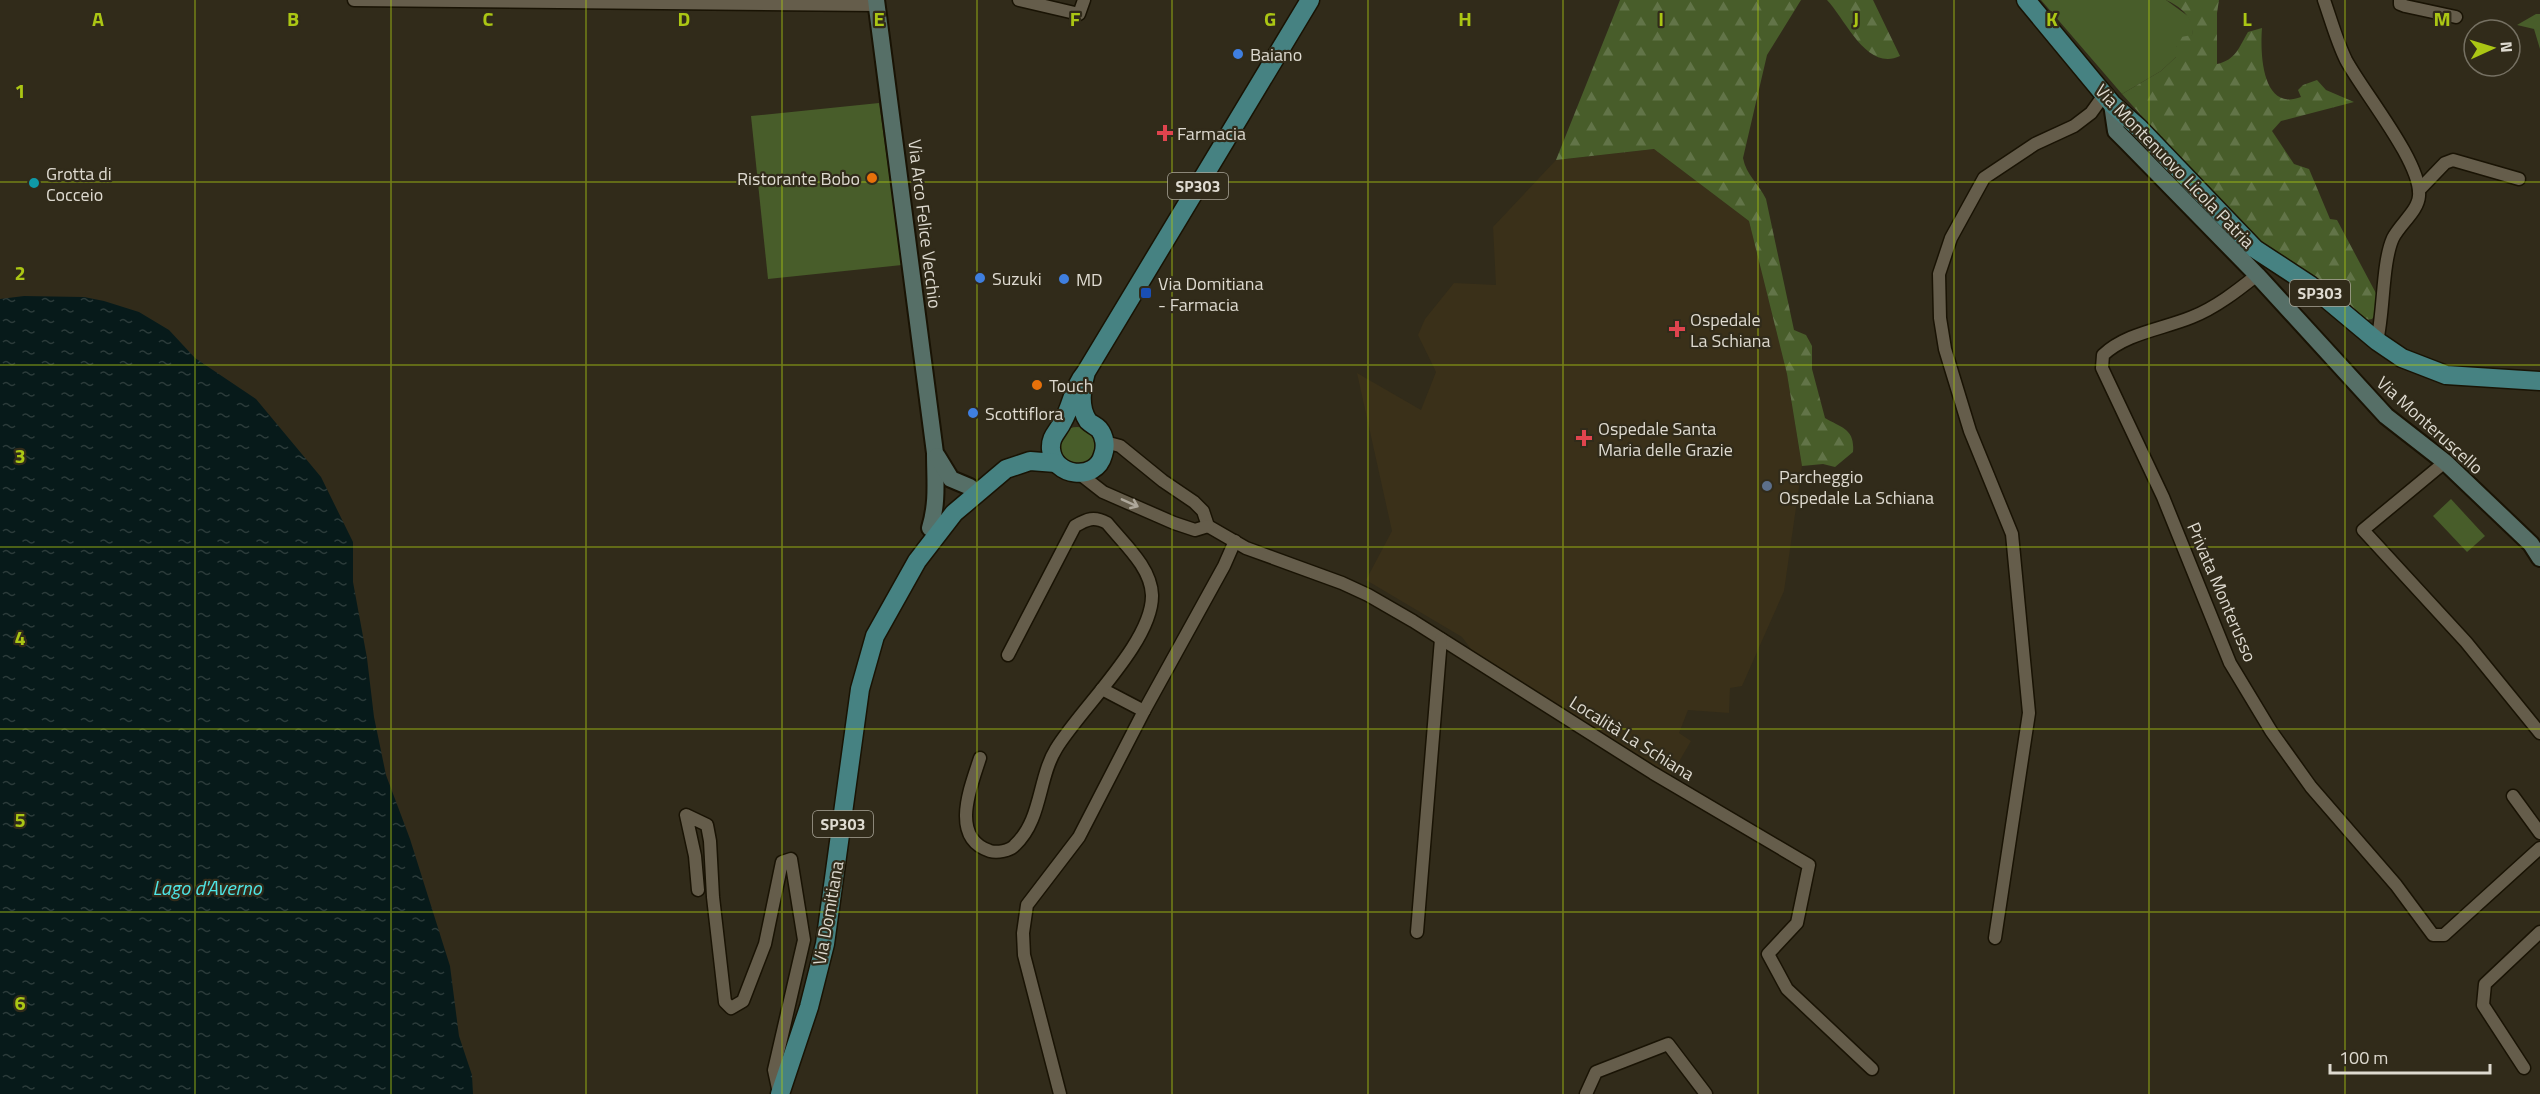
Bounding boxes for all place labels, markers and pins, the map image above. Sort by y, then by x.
place label: Baiano [1250,41,1302,68]
marker: Baiano [1231,47,1245,61]
place label: Farmacia [1177,120,1246,147]
marker: Farmacia [1158,126,1172,140]
place label: Grotta di Cocceio [46,160,112,208]
place label: Ristorante Bobo [737,165,860,192]
marker: Ristorante Bobo [865,171,879,185]
marker: Grotta di Cocceio [27,176,41,190]
place label: Suzuki [992,265,1042,292]
place label: MD [1076,266,1103,293]
place label: Via Domitiana - Farmacia [1158,270,1263,318]
marker: Suzuki [973,271,987,285]
marker: MD [1057,272,1071,286]
marker: Via Domitiana - Farmacia [1139,286,1153,300]
place label: Ospedale La Schiana [1690,306,1771,354]
marker: Ospedale La Schiana [1668,320,1686,338]
place label: Touch [1049,372,1093,399]
marker: Touch [1030,378,1044,392]
place label: Scottiflora [985,400,1063,427]
marker: Scottiflora [966,406,980,420]
place label: Ospedale Santa Maria delle Grazie [1598,415,1733,463]
marker: Ospedale Santa Maria delle Grazie [1575,429,1593,447]
place label: Parcheggio Ospedale La Schiana [1779,463,1934,511]
marker: Parcheggio Ospedale La Schiana [1760,479,1774,493]

